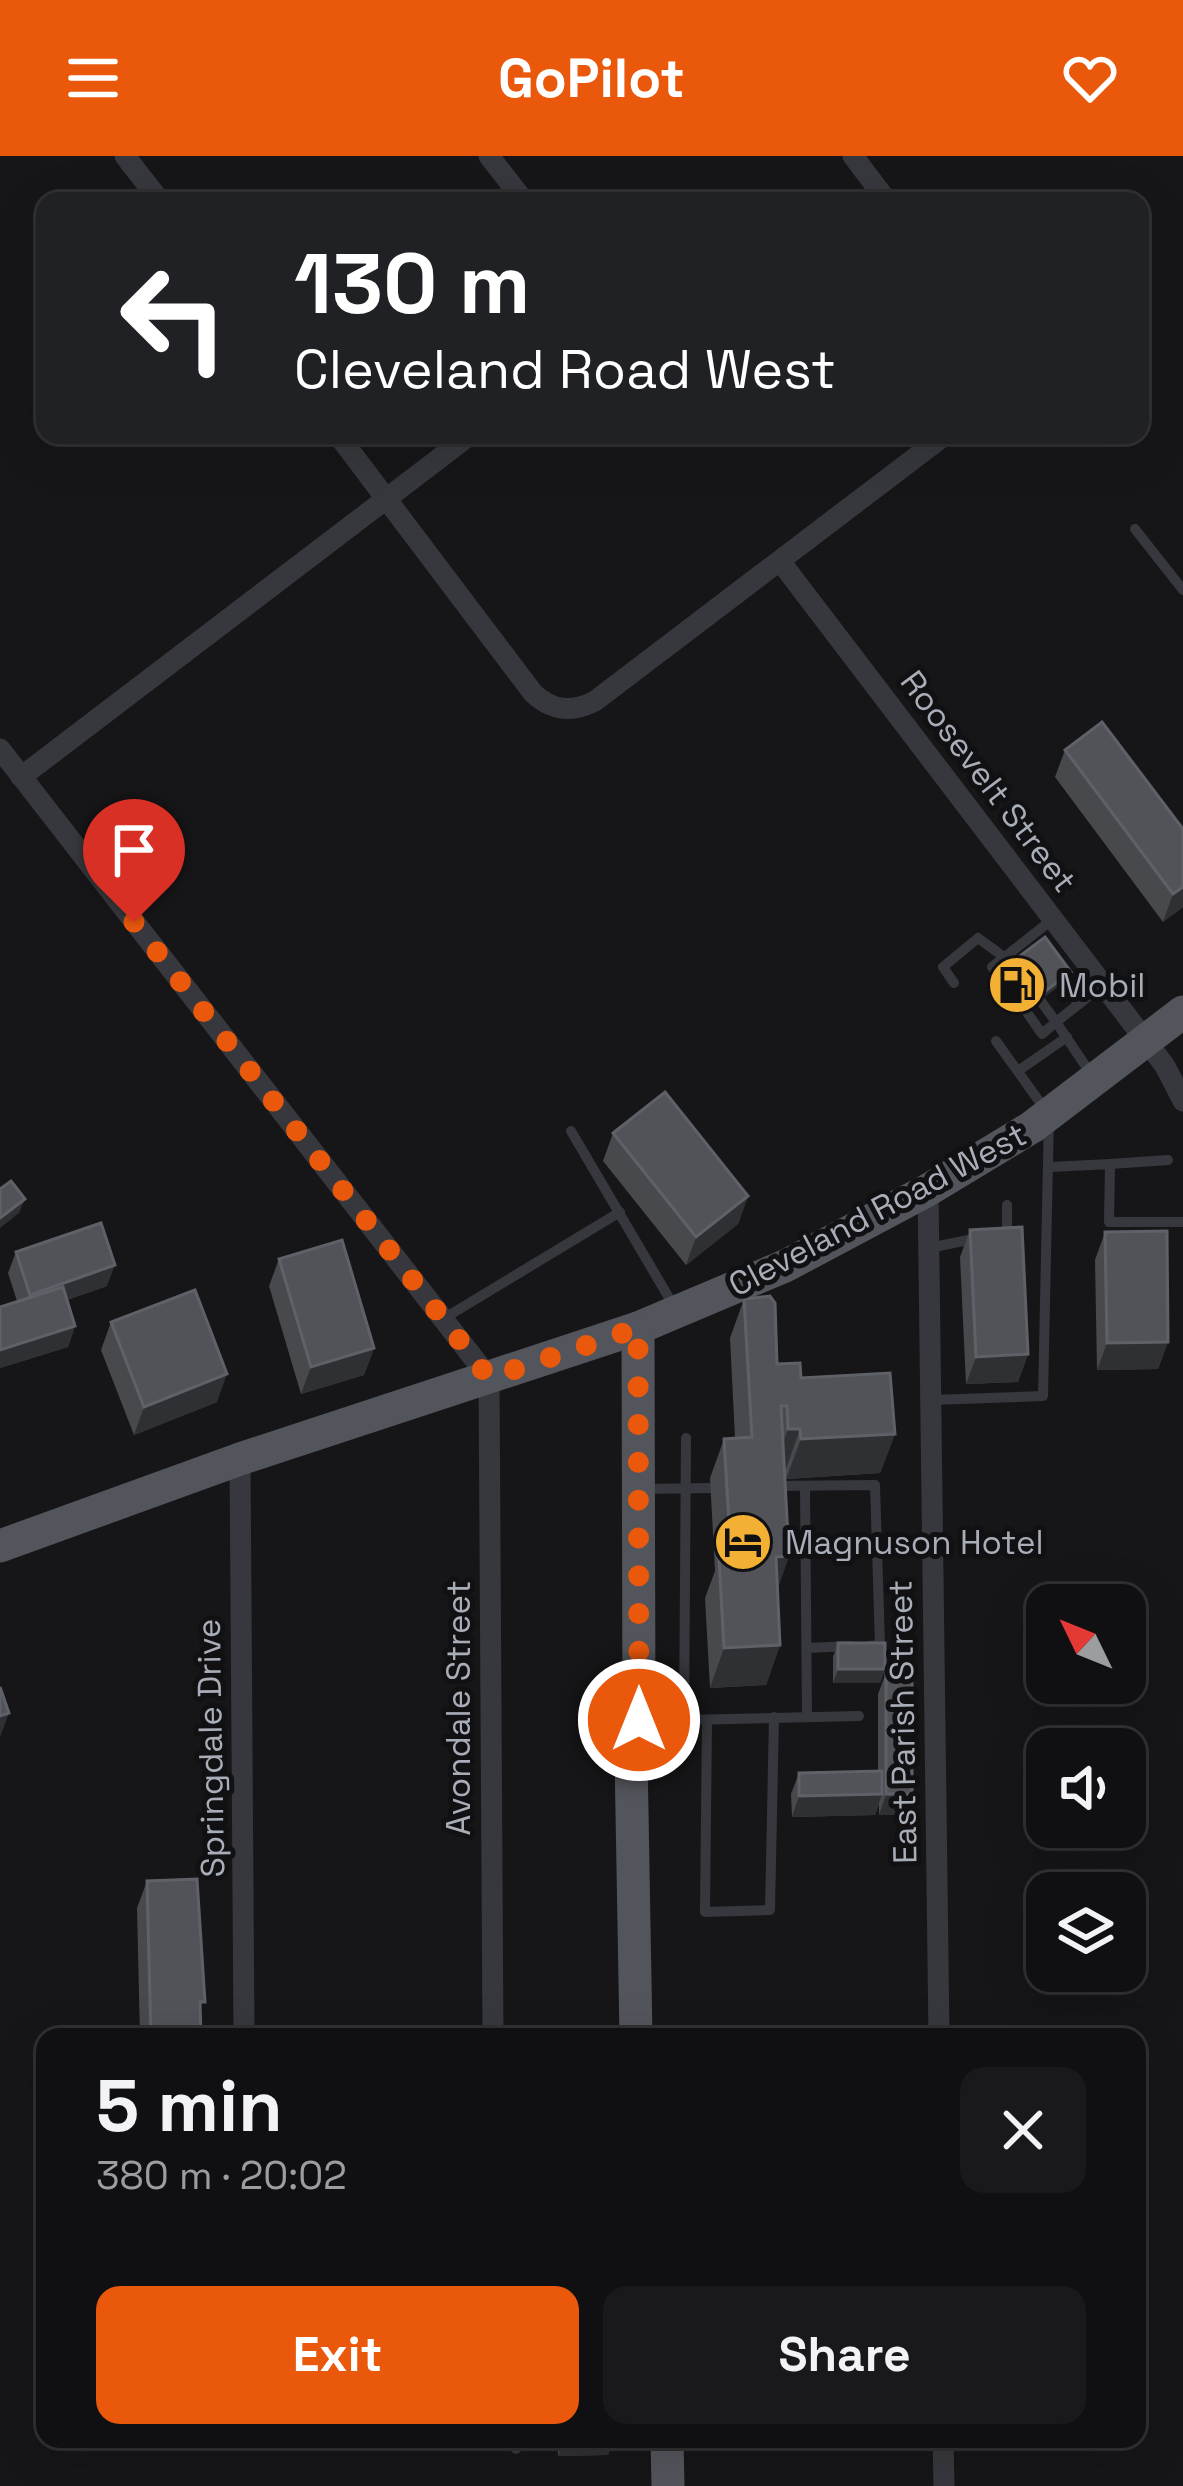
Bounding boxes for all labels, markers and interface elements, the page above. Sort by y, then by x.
text: GoPilot [498,44,685,113]
icon: menu [60,45,126,111]
icon: heart [1057,45,1123,111]
text: 130 m [294,230,531,338]
icon: left [96,240,252,396]
text: Cleveland Road West [294,335,836,404]
street label: Roosevelt Street [891,662,1085,901]
pin [83,799,185,922]
icon: arrive [101,817,167,883]
fuel station icon: Mobil [986,954,1048,1016]
place label: Mobil [1059,965,1145,1007]
street label: Cleveland Road West [721,1114,1034,1306]
hotel icon: Magnuson Hotel [712,1511,774,1573]
place label: Magnuson Hotel [785,1522,1044,1564]
street label: Avondale Street [438,1580,480,1836]
street label: East Parish Street [880,1580,926,1864]
north arrow [1026,1584,1146,1704]
map controls [1026,1584,1146,1992]
street label: Springdale Drive [188,1618,234,1878]
position arrow [576,1657,702,1783]
button: sound [1026,1728,1146,1848]
button: layers [1026,1872,1146,1992]
text: 5 min [96,2060,282,2152]
button: close [960,2067,1086,2193]
text: 380 m · 20:02 [96,2151,347,2200]
button: Exit [96,2286,579,2424]
button: Share [603,2286,1086,2424]

